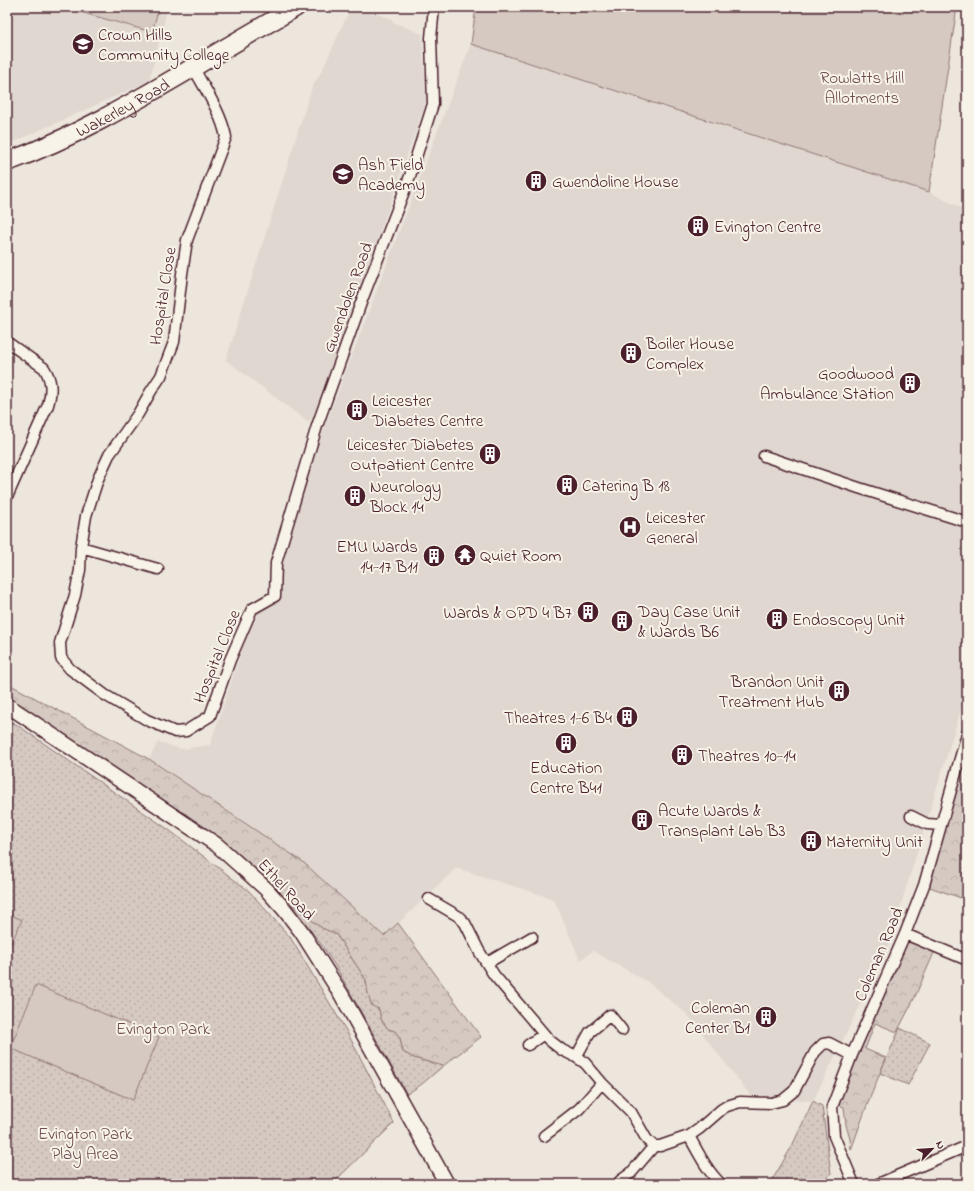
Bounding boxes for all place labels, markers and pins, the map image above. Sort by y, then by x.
place label: Crown Hills Community College [98,23,230,70]
school or university icon: Crown Hills Community College [70,31,96,57]
place label: Ash Field Academy [358,153,425,199]
school or university icon: Ash Field Academy [330,161,356,187]
building icon: Gwendoline House [523,168,549,194]
place label: Gwendoline House [552,170,679,195]
building icon: Evington Centre [685,213,711,239]
place label: Evington Centre [714,215,821,242]
place label: Boiler House Complex [645,332,734,377]
building icon: Boiler House Complex [618,340,644,366]
place label: Goodwood Ambulance Station [760,362,894,407]
building icon: Goodwood Ambulance Station [897,370,923,396]
place label: Leicester Diabetes Centre [371,389,484,434]
building icon: Leicester Diabetes Centre [344,397,370,423]
place label: Leicester Diabetes Outpatient Centre [347,433,474,478]
building icon: Leicester Diabetes Outpatient Centre [477,441,503,467]
building icon: Catering B 18 [554,472,580,498]
place label: Catering B 18 [582,474,670,501]
place label: Neurology Block 14 [369,475,441,520]
building icon: Neurology Block 14 [342,483,368,509]
place label: Leicester General [646,506,706,551]
hospital icon: Leicester General [617,514,643,540]
place label: EMU Wards 14-17 B11 [337,535,419,580]
temple icon: Quiet Room [452,542,478,568]
building icon: EMU Wards 14-17 B11 [421,543,447,569]
place label: Quiet Room [480,544,562,569]
building icon: Wards & OPD 4 B7 [575,599,601,625]
place label: Day Case Unit & Wards B6 [637,600,741,645]
place label: Wards & OPD 4 B7 [443,601,572,626]
building icon: Endoscopy Unit [764,606,790,632]
building icon: Day Case Unit & Wards B6 [609,608,635,634]
place label: Endoscopy Unit [792,608,905,634]
place label: Brandon Unit Treatment Hub [719,670,824,715]
building icon: Brandon Unit Treatment Hub [826,678,852,704]
building icon: Theatres 1-6 B4 [614,704,640,730]
place label: Theatres 1-6 B4 [504,706,612,731]
building icon: Education Centre B41 [553,730,579,756]
building icon: Theatres 10-14 [669,742,695,768]
place label: Theatres 10-14 [698,744,796,769]
place label: Education Centre B41 [530,756,603,801]
place label: Acute Wards & Transplant Lab B3 [658,799,786,844]
building icon: Acute Wards & Transplant Lab B3 [629,807,655,833]
building icon: Maternity Unit [798,828,824,854]
place label: Maternity Unit [826,830,923,856]
place label: Coleman Center B1 [685,996,751,1041]
building icon: Coleman Center B1 [753,1004,779,1030]

